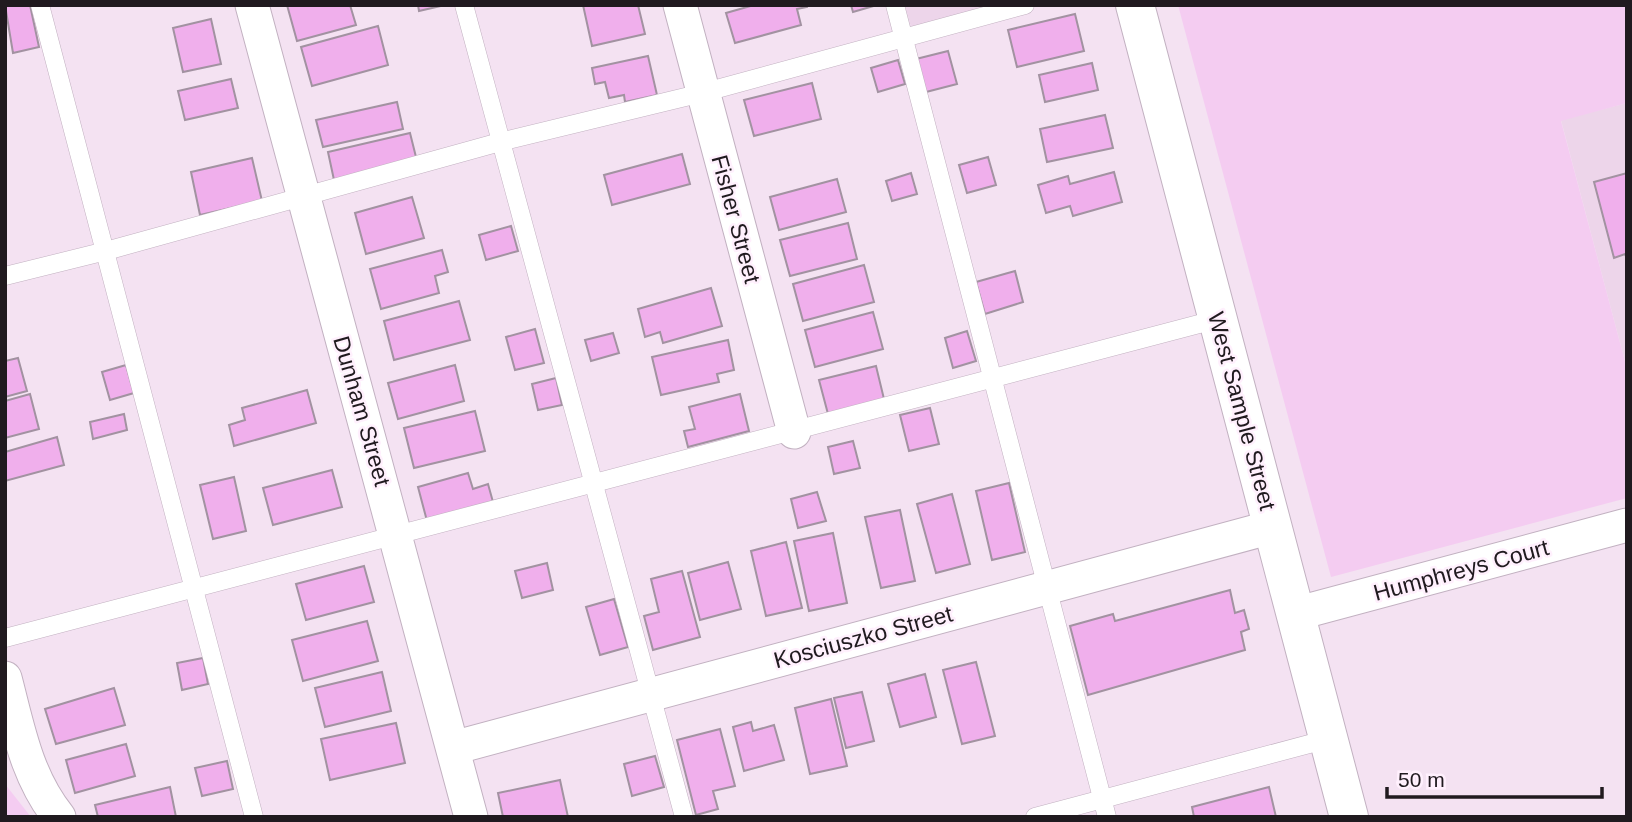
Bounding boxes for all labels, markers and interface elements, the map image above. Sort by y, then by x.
street label: Fisher Street [706,152,766,287]
street label: West Sample Street [1203,309,1281,514]
street label: Dunham Street [328,333,396,490]
street label: Humphreys Court [1371,534,1552,606]
street label: Kosciuszko Street [771,600,956,673]
scale bar [1387,756,1602,800]
text: 50 m [1398,768,1445,791]

